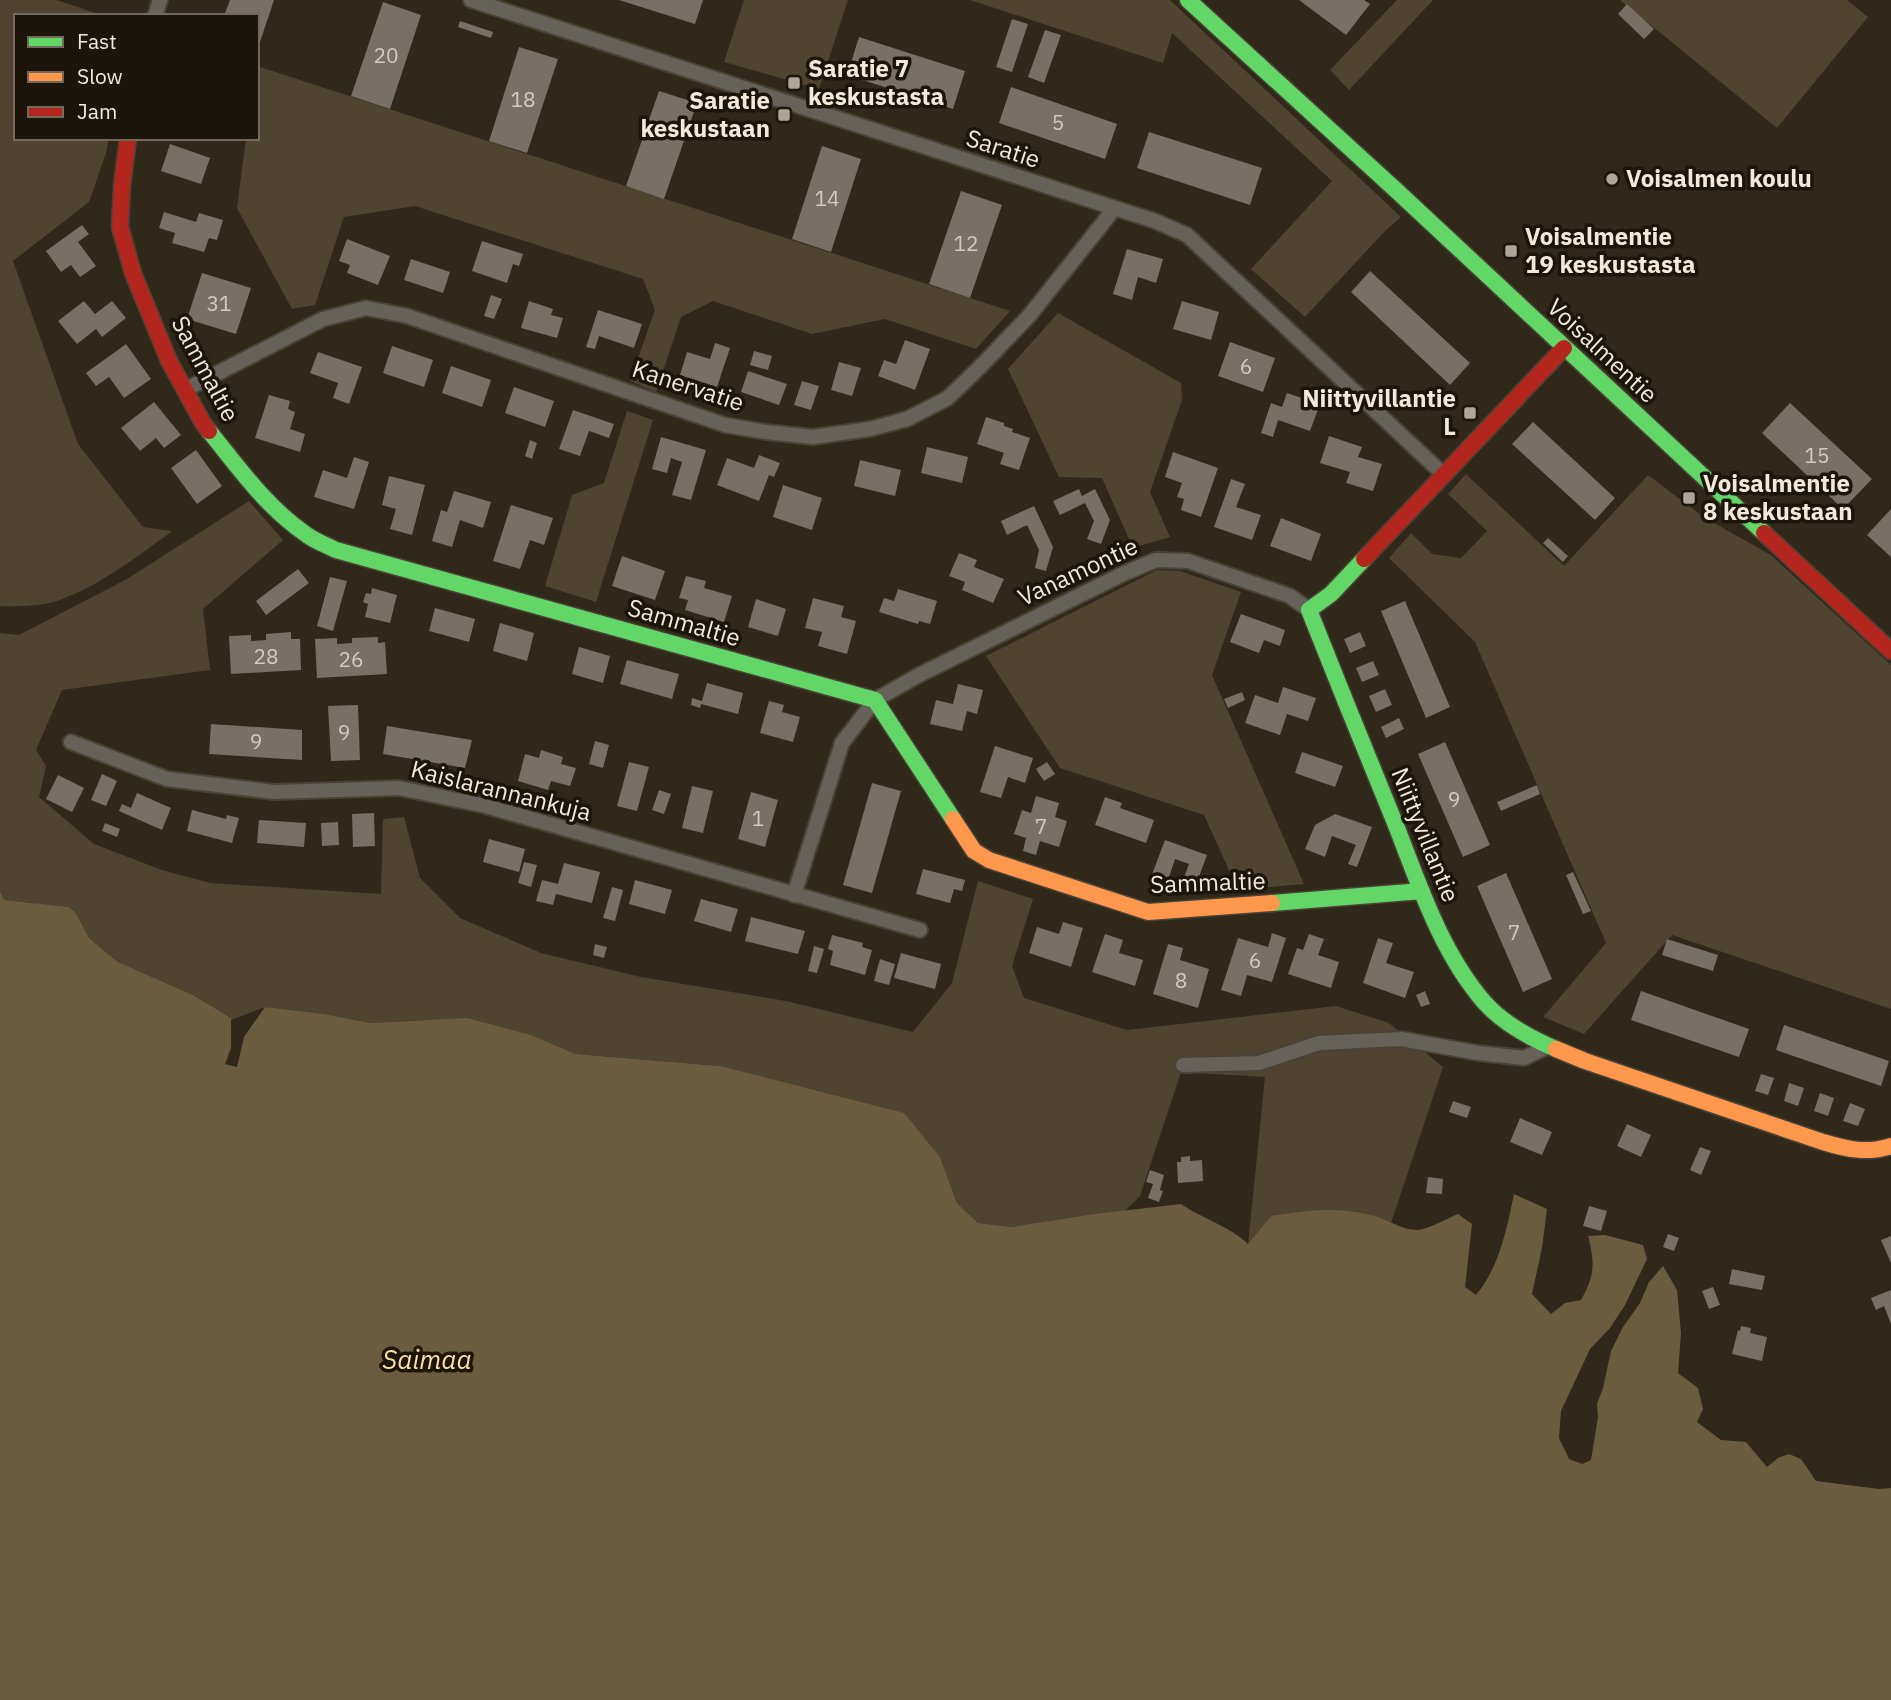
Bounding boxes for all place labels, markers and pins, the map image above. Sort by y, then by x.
place label: Saratie 7 keskustasta [808,52,944,112]
marker: Saratie 7 keskustasta [786,75,802,91]
place label: Saratie keskustaan [641,84,770,144]
marker: Saratie keskustaan [776,107,792,123]
place label: Voisalmen koulu [1626,162,1812,194]
marker: Voisalmen koulu [1604,171,1620,187]
place label: Voisalmentie 19 keskustasta [1525,220,1696,280]
marker: Voisalmentie 19 keskustasta [1503,243,1519,259]
place label: Niittyvillantie L [1302,382,1456,442]
marker: Niittyvillantie L [1462,405,1478,421]
place label: Voisalmentie 8 keskustaan [1703,467,1852,527]
marker: Voisalmentie 8 keskustaan [1681,490,1697,506]

